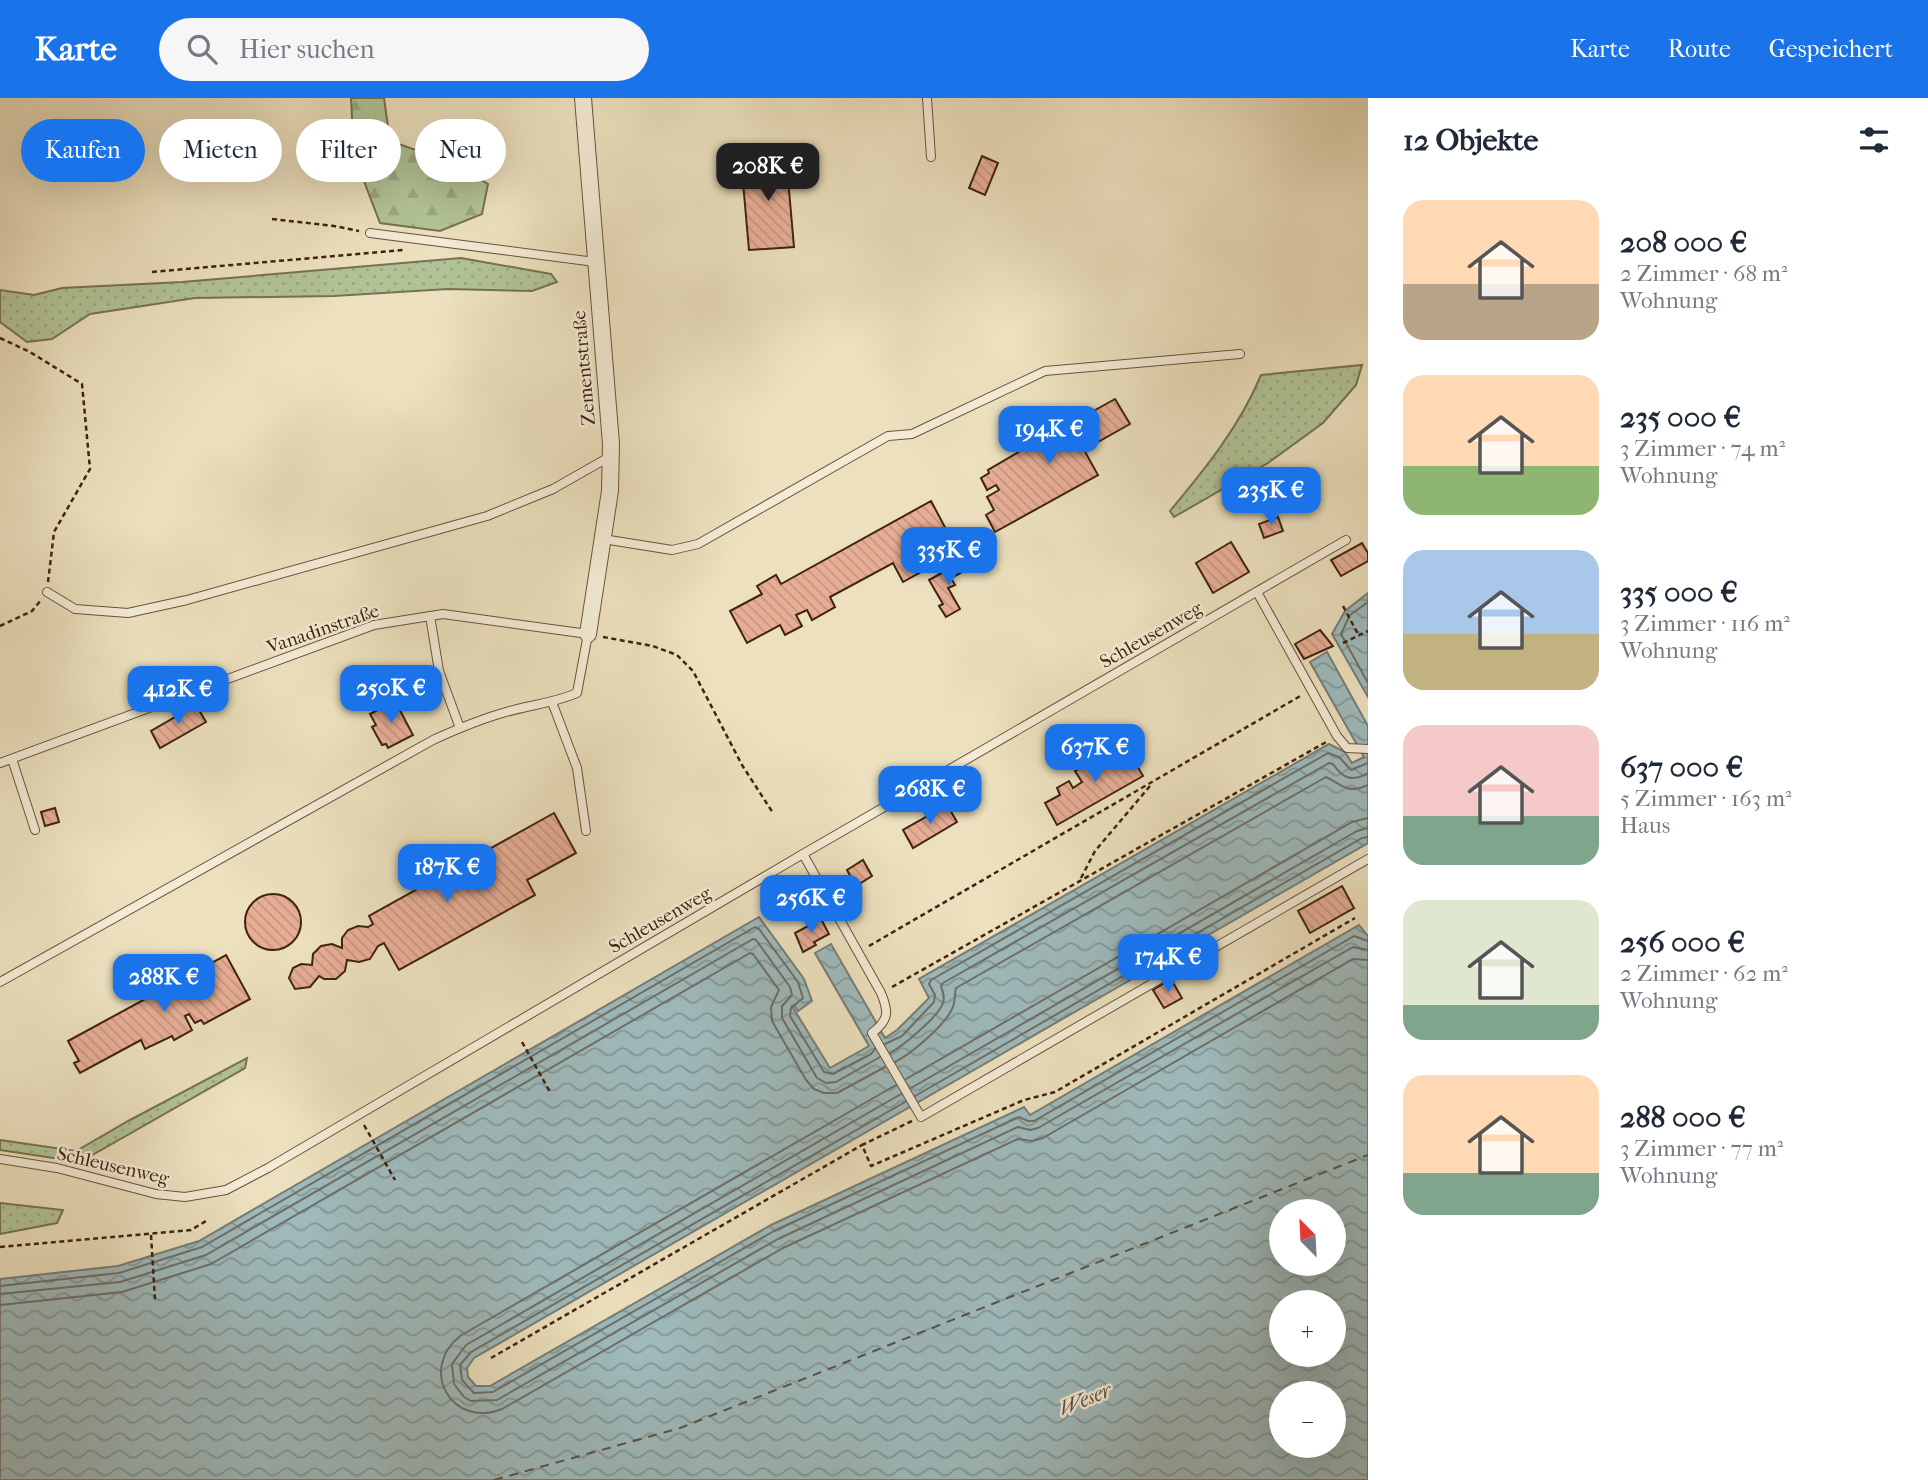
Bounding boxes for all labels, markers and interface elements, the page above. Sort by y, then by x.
search box [159,18,649,81]
text: Karte [35,30,117,69]
icon: search [183,30,221,68]
text: Hier suchen [239,34,375,65]
text: Karte [1570,35,1630,63]
text: Route [1668,35,1731,63]
text: Gespeichert [1769,35,1893,63]
chip: Kaufen [21,119,145,182]
chip: Mieten [159,119,282,182]
chip: Filter [296,119,401,182]
chip: Neu [415,119,506,182]
icon: filters [1855,121,1893,159]
text: 12 Objekte [1403,123,1538,158]
pin: 208K € [711,144,825,203]
text: 208K € [732,152,804,179]
text: 208 000 € [1620,225,1747,260]
icon: home [1459,228,1543,312]
text: 2 Zimmer · 68 m² [1620,260,1787,287]
text: Wohnung [1620,287,1717,314]
street label: Zementstraße [568,309,600,427]
text: 235 000 € [1620,400,1741,435]
icon: home [1459,403,1543,487]
pin: 194K € [992,406,1106,466]
text: 194K € [1015,415,1083,442]
text: 3 Zimmer · 74 m² [1620,435,1785,462]
text: Wohnung [1620,462,1717,489]
pin: 235K € [1214,468,1328,527]
text: 235K € [1238,476,1304,503]
pin: 335K € [892,528,1006,587]
text: 335K € [917,536,981,563]
text: 335 000 € [1620,575,1738,610]
icon: home [1459,578,1543,662]
street label: Schleusenweg [1096,596,1207,673]
street label: Vanadinstraße [263,600,382,659]
text: 3 Zimmer · 116 m² [1620,610,1790,637]
text: Wohnung [1620,637,1717,664]
pin: 412K € [121,666,235,726]
pin: 250K € [334,666,448,725]
text: 250K € [356,674,426,701]
text: 412K € [144,675,212,702]
pin: 637K € [1038,724,1152,784]
text: 637K € [1061,733,1129,760]
text: 637 000 € [1620,750,1743,785]
icon: home [1459,753,1543,837]
pin: 268K € [873,766,987,826]
text: 268K € [894,775,966,802]
text: 5 Zimmer · 163 m² [1620,785,1792,812]
text: Haus [1620,812,1670,839]
pin: 187K € [390,844,504,904]
text: 187K € [414,853,480,880]
pin: 256K € [754,876,868,935]
street label: Schleusenweg [605,881,716,958]
text: 256K € [776,884,846,911]
text: 256 000 € [1620,925,1745,960]
icon: home [1459,928,1543,1012]
pin: 174K € [1111,934,1225,994]
text: 174K € [1134,943,1202,970]
pin: 288K € [107,954,221,1014]
text: 2 Zimmer · 62 m² [1620,960,1788,987]
text: 288K € [129,963,199,990]
text: Wohnung [1620,987,1717,1014]
text: 288 000 € [1620,1100,1746,1135]
icon: home [1459,1103,1543,1187]
text: 3 Zimmer · 77 m² [1620,1135,1783,1162]
street label: Schleusenweg [55,1142,172,1190]
text: Wohnung [1620,1162,1717,1189]
north arrow [1269,1199,1346,1276]
map controls [1269,1199,1346,1458]
button: + [1269,1290,1346,1367]
water label: Weser [1055,1377,1116,1420]
button: − [1269,1381,1346,1458]

